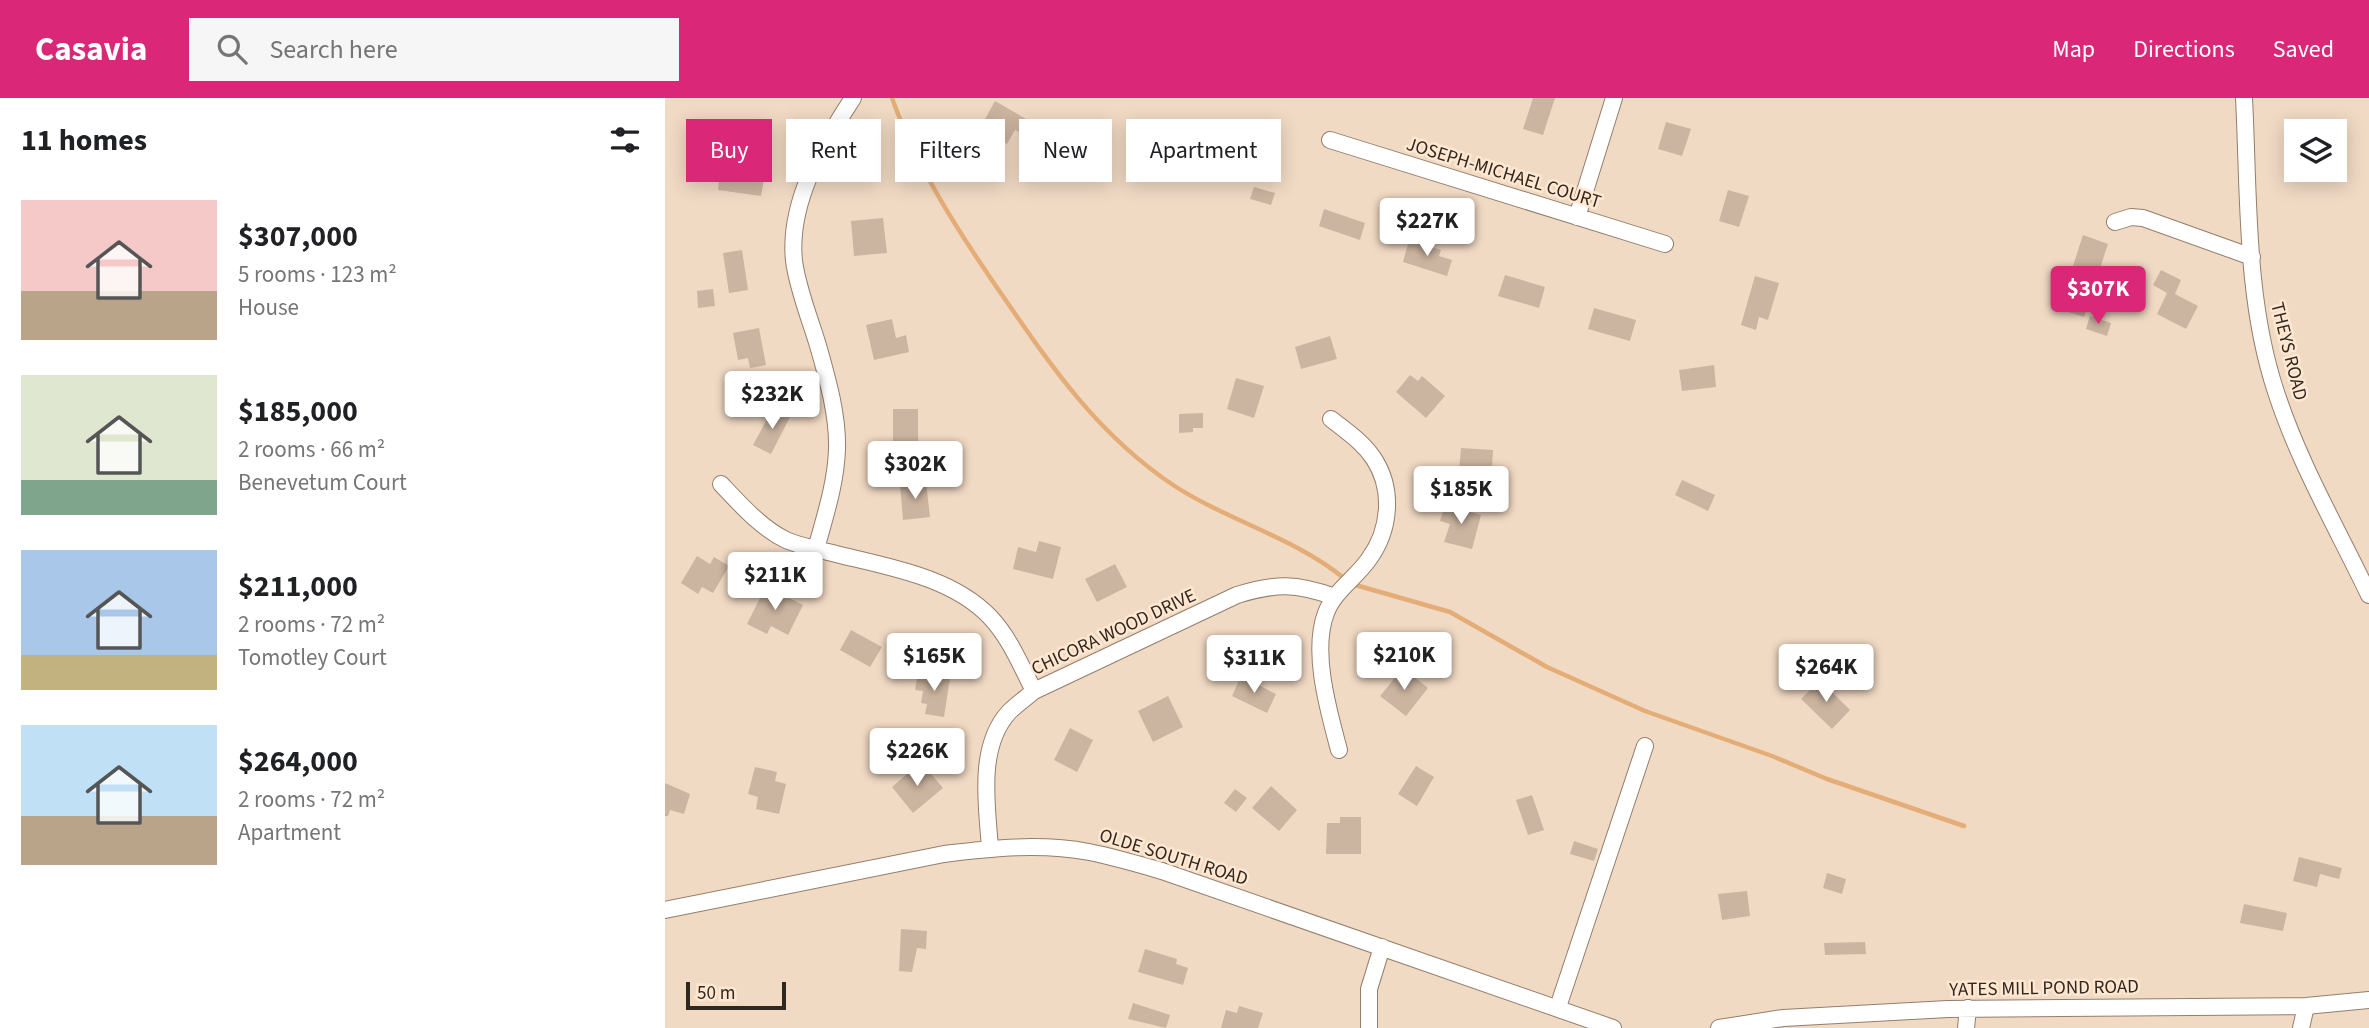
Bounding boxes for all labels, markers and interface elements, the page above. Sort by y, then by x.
search box [189,18,679,81]
text: Casavia [35,26,147,73]
icon: search [213,30,251,68]
text: Search here [269,31,398,68]
text: Map [2052,32,2095,67]
text: Directions [2133,32,2235,67]
text: Saved [2273,32,2334,67]
text: 11 homes [21,119,147,162]
chip: Buy [686,119,772,182]
chip: Rent [786,119,881,182]
chip: Filters [895,119,1005,182]
chip: New [1019,119,1112,182]
chip: Apartment [1126,119,1281,182]
map controls [2284,119,2347,182]
button: layers [2284,119,2347,182]
icon: filters [606,121,644,159]
street label: JOSEPH-MICHAEL COURT [1403,131,1604,216]
pin: $227K [1378,198,1476,258]
text: $227K [1396,204,1458,237]
text: $307,000 [238,215,358,258]
icon: home [77,228,161,312]
text: 5 rooms · 123 m² [238,258,397,291]
pin: $307K [2049,266,2147,326]
text: $307K [2067,272,2129,305]
text: House [238,291,299,324]
street label: THEYS ROAD [2263,299,2314,403]
pin: $232K [723,372,821,431]
text: $232K [741,377,803,410]
text: $185,000 [238,390,358,433]
icon: home [77,403,161,487]
text: 2 rooms · 66 m² [238,433,385,466]
pin: $302K [866,442,964,501]
text: $302K [884,447,946,480]
text: Benevetum Court [238,466,407,499]
pin: $185K [1412,466,1510,526]
text: $185K [1430,472,1492,505]
pin: $211K [726,552,824,612]
text: $211K [744,558,806,591]
text: $211,000 [238,565,358,608]
icon: home [77,578,161,662]
street label: CHICORA WOOD DRIVE [1027,582,1200,682]
text: 2 rooms · 72 m² [238,608,385,641]
pin: $210K [1355,632,1453,692]
pin: $165K [885,634,983,693]
pin: $311K [1205,636,1303,695]
text: $210K [1373,638,1435,671]
text: $165K [903,639,965,672]
text: Tomotley Court [238,641,387,674]
text: $311K [1223,641,1285,674]
pin: $264K [1777,644,1875,704]
text: $264K [1795,650,1857,683]
pin: $226K [868,728,966,788]
text: $226K [886,734,948,767]
text: $264,000 [238,740,358,783]
icon: home [77,753,161,837]
text: 2 rooms · 72 m² [238,783,385,816]
text: Apartment [238,816,341,849]
street label: OLDE SOUTH ROAD [1096,822,1251,893]
street label: YATES MILL POND ROAD [1948,973,2139,1004]
scale bar [686,979,786,1011]
text: 50 m [697,980,735,1007]

